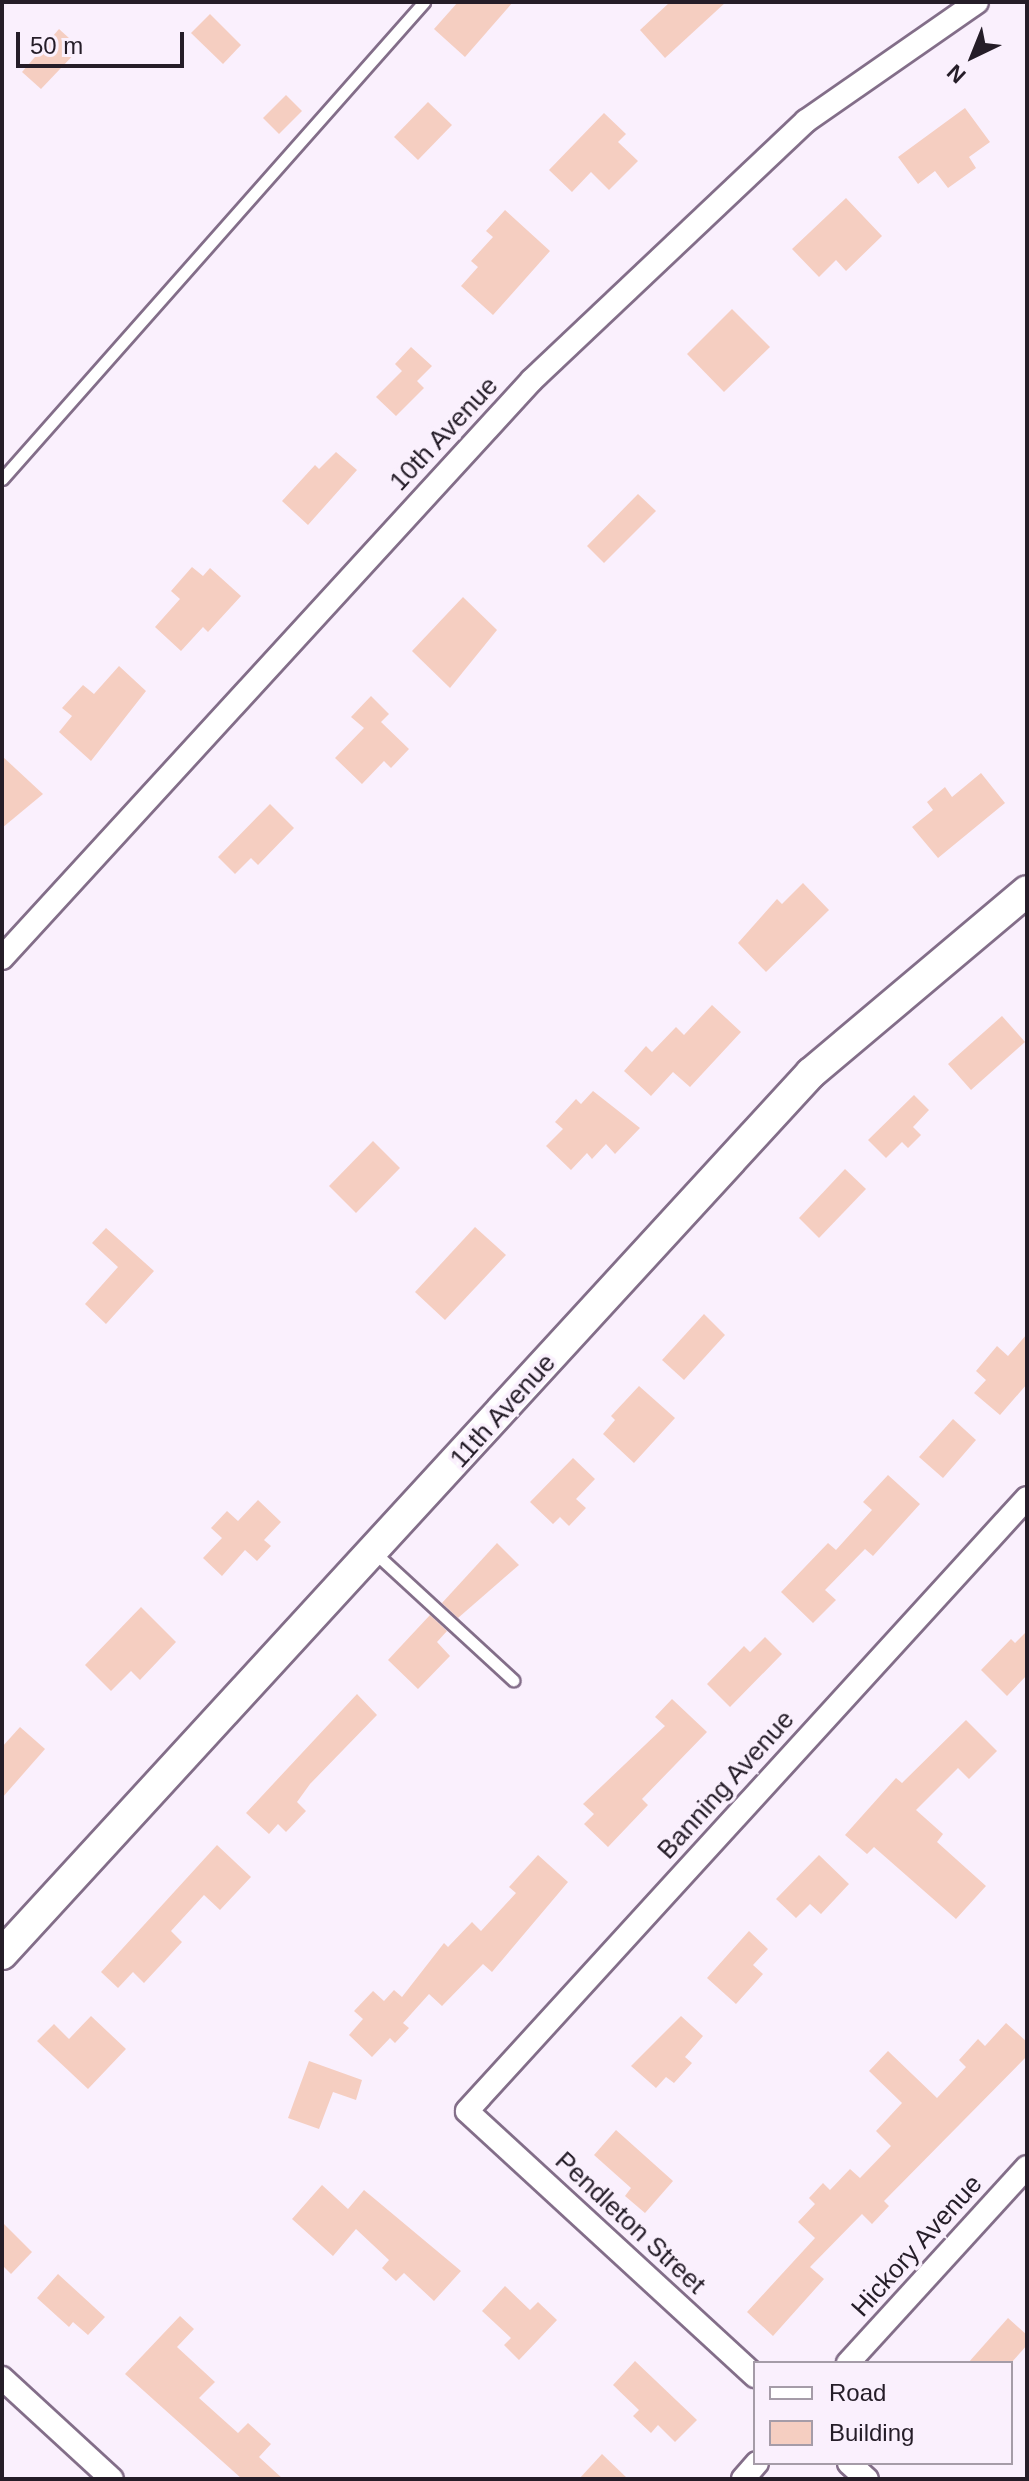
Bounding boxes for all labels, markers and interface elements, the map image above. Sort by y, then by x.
scale bar [20,16,188,66]
north arrow [933,16,1013,96]
text: 50 m [30,32,83,59]
text: N [942,59,971,88]
street label: 10th Avenue [383,370,505,498]
street label: 11th Avenue [443,1347,563,1475]
street label: Banning Avenue [651,1704,801,1866]
street label: Pendleton Street [549,2146,711,2300]
street label: Hickory Avenue [845,2168,989,2324]
legend [753,2361,1013,2465]
text: Road [829,2379,886,2406]
text: Building [829,2419,914,2446]

